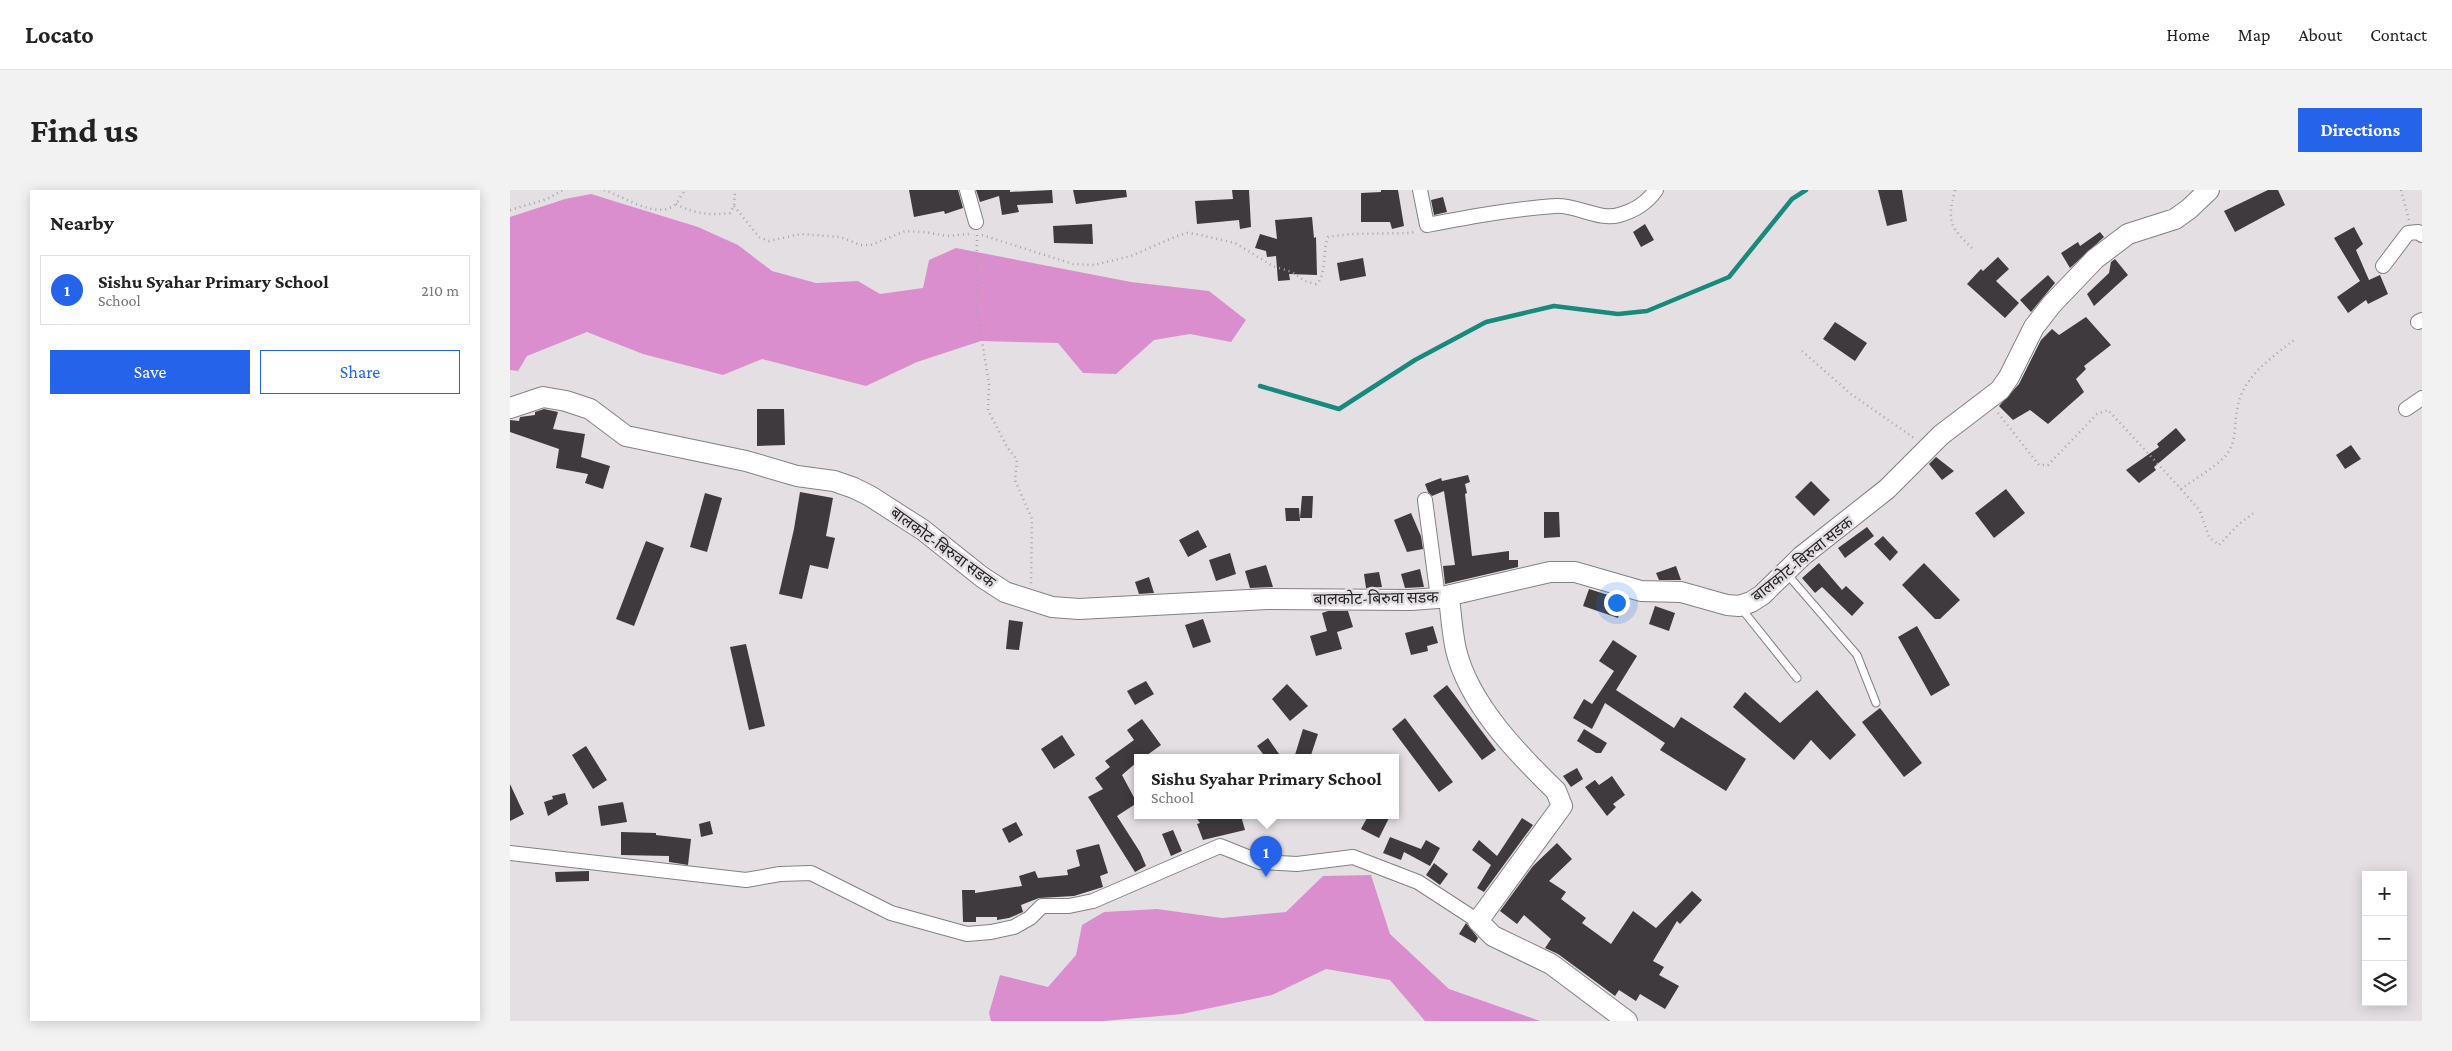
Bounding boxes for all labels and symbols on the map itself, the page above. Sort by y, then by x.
street label: बालकोट-बिरुवा सडक [887,503,999,591]
street label: बालकोट-बिरुवा सडक [1748,513,1856,605]
street label: बालकोट-बिरुवा सडक [1313,588,1439,608]
your location [1604,590,1630,616]
pin: 1 [1250,836,1282,877]

